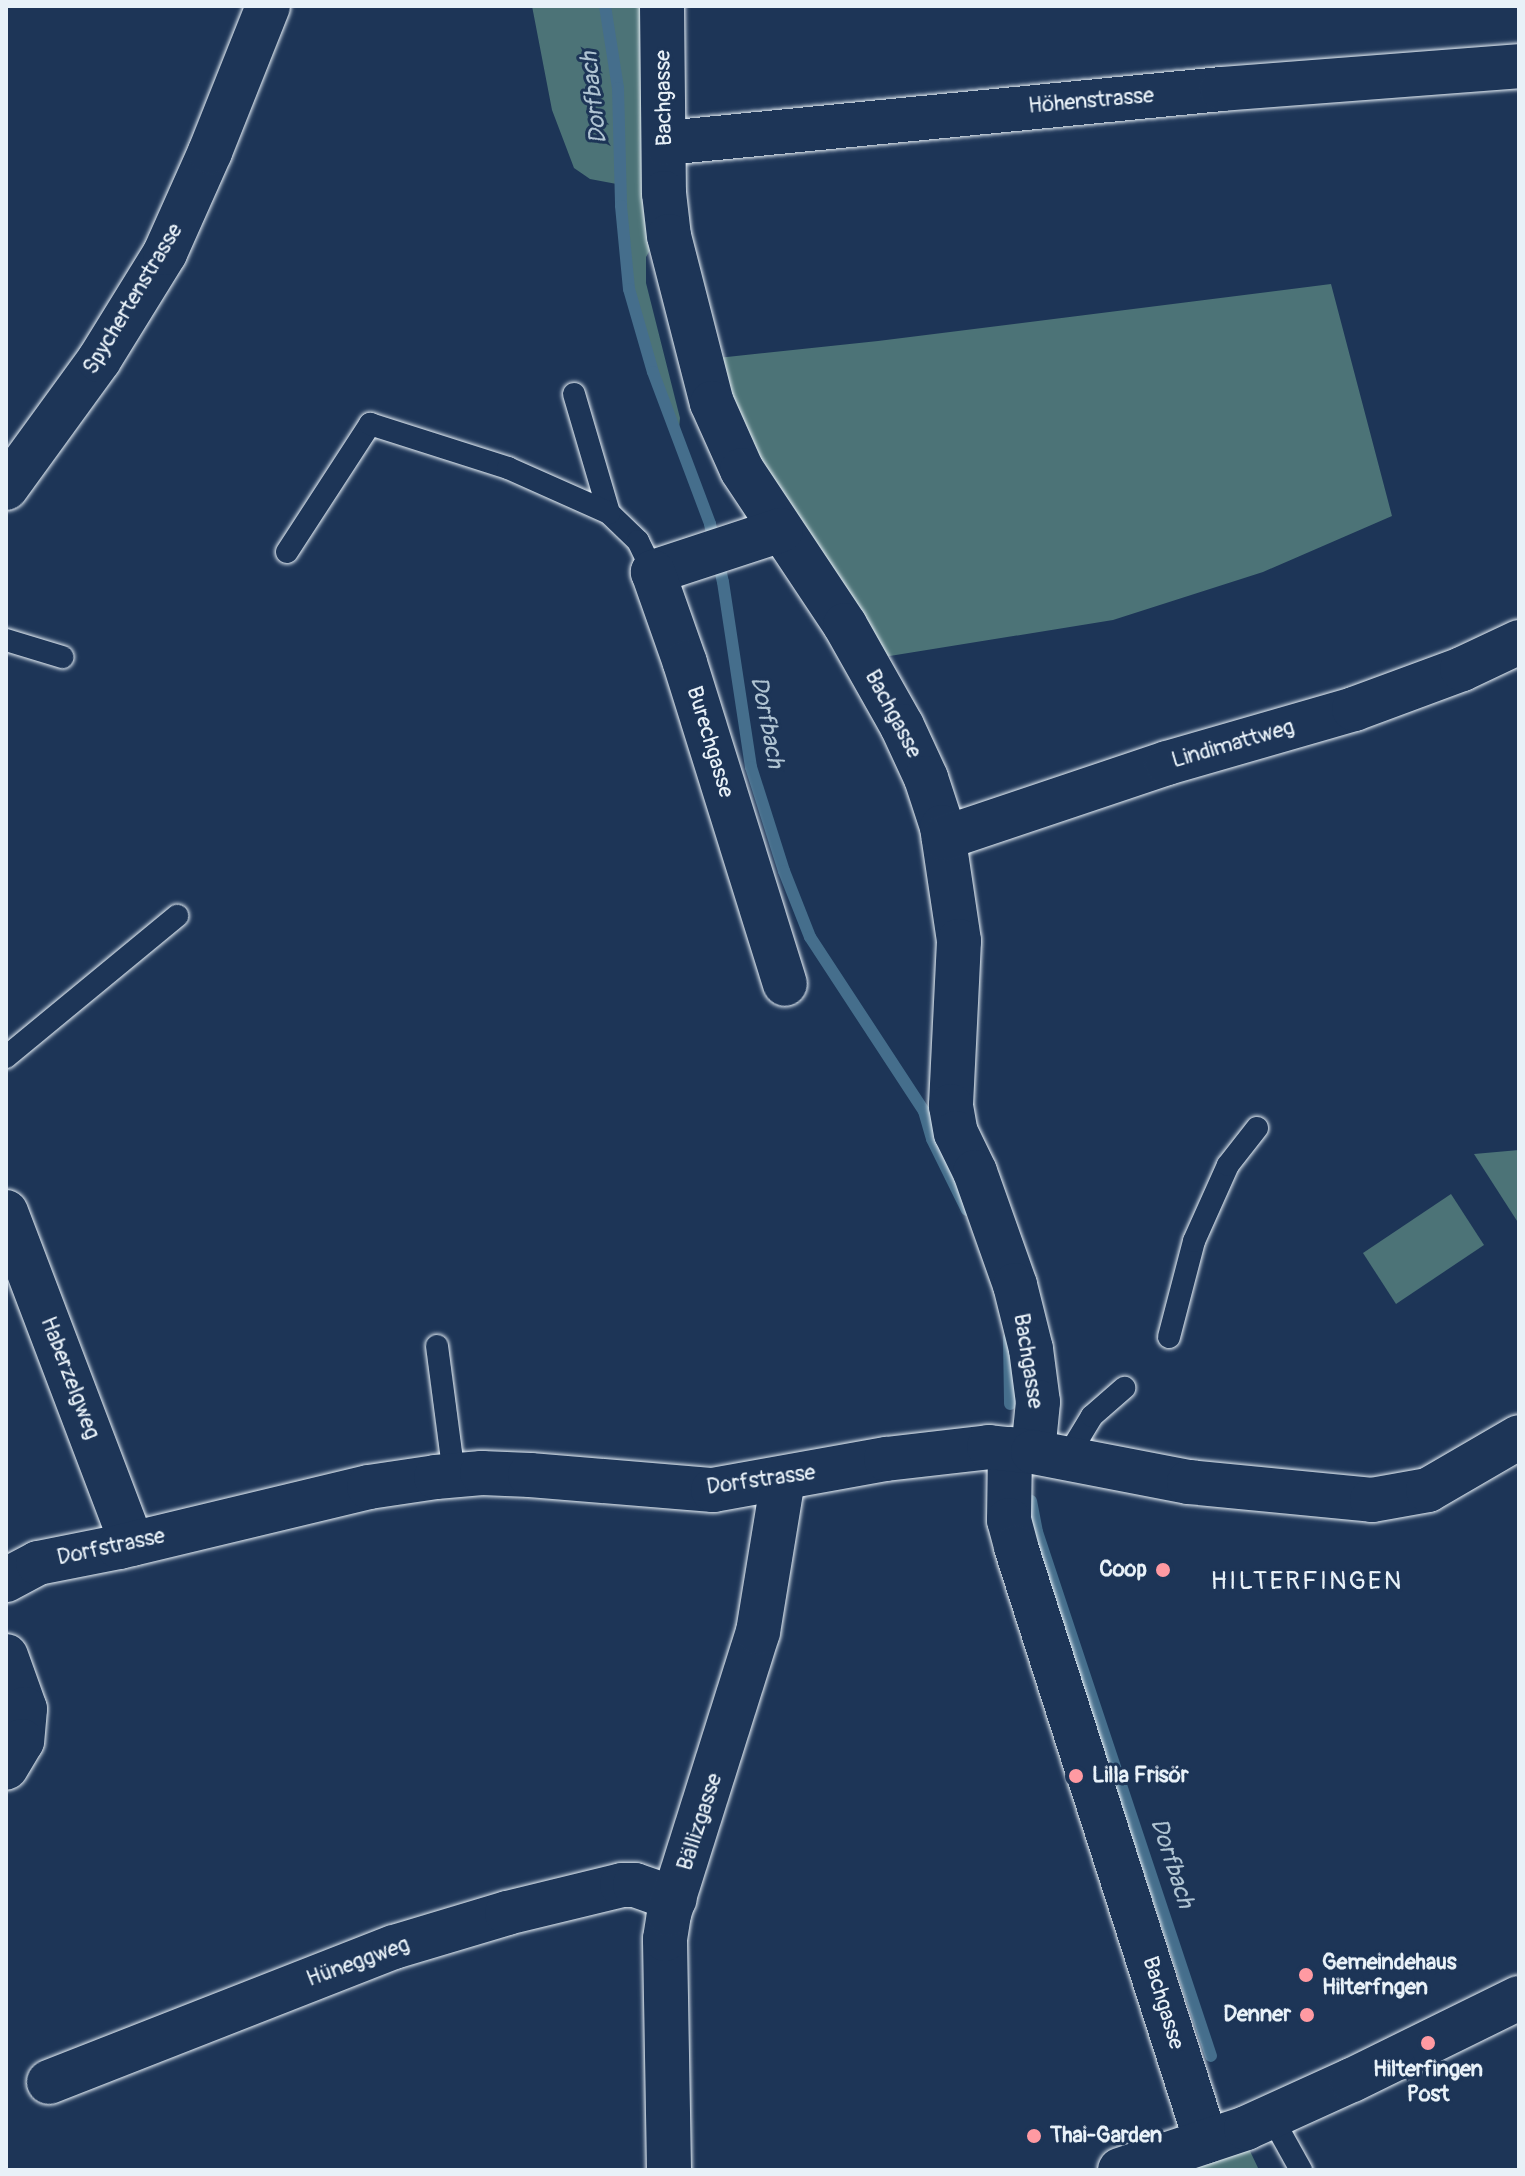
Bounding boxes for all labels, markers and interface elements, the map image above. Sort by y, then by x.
water label: Dorfbach [575,50,613,146]
street label: Bachgasse [650,50,678,146]
street label: Höhenstrasse [1027,82,1155,120]
street label: Spychertenstrasse [78,219,188,379]
street label: Bachgasse [859,665,927,763]
water label: Dorfbach [744,674,790,770]
street label: Burechgasse [681,683,739,801]
street label: Lindimattweg [1169,714,1297,774]
street label: Bachgasse [1007,1312,1049,1410]
street label: Haberzelgweg [35,1313,105,1443]
street label: Dorfstrasse [705,1459,817,1501]
street label: Dorfstrasse [55,1523,167,1571]
place label: Coop [1099,1557,1147,1583]
marker: Coop [1154,1561,1172,1579]
district label: HILTERFINGEN [1211,1566,1403,1598]
place label: Lilla Frisör [1092,1763,1189,1789]
marker: Lilla Frisör [1067,1767,1085,1785]
street label: Bällizgasse [672,1770,728,1874]
water label: Dorfbach [1144,1814,1200,1912]
street label: Hüneggweg [303,1931,413,1993]
place label: Gemeindehaus Hilterfngen [1322,1949,1457,2000]
street label: Bachgasse [1136,1953,1190,2053]
marker: Gemeindehaus Hilterfngen [1297,1966,1315,1984]
place label: Denner [1223,2002,1291,2028]
marker: Denner [1298,2006,1316,2024]
marker: Hilterfingen Post [1419,2034,1437,2052]
place label: Hilterfingen Post [1373,2056,1483,2108]
place label: Thai-Garden [1050,2123,1162,2149]
marker: Thai-Garden [1025,2127,1043,2145]

